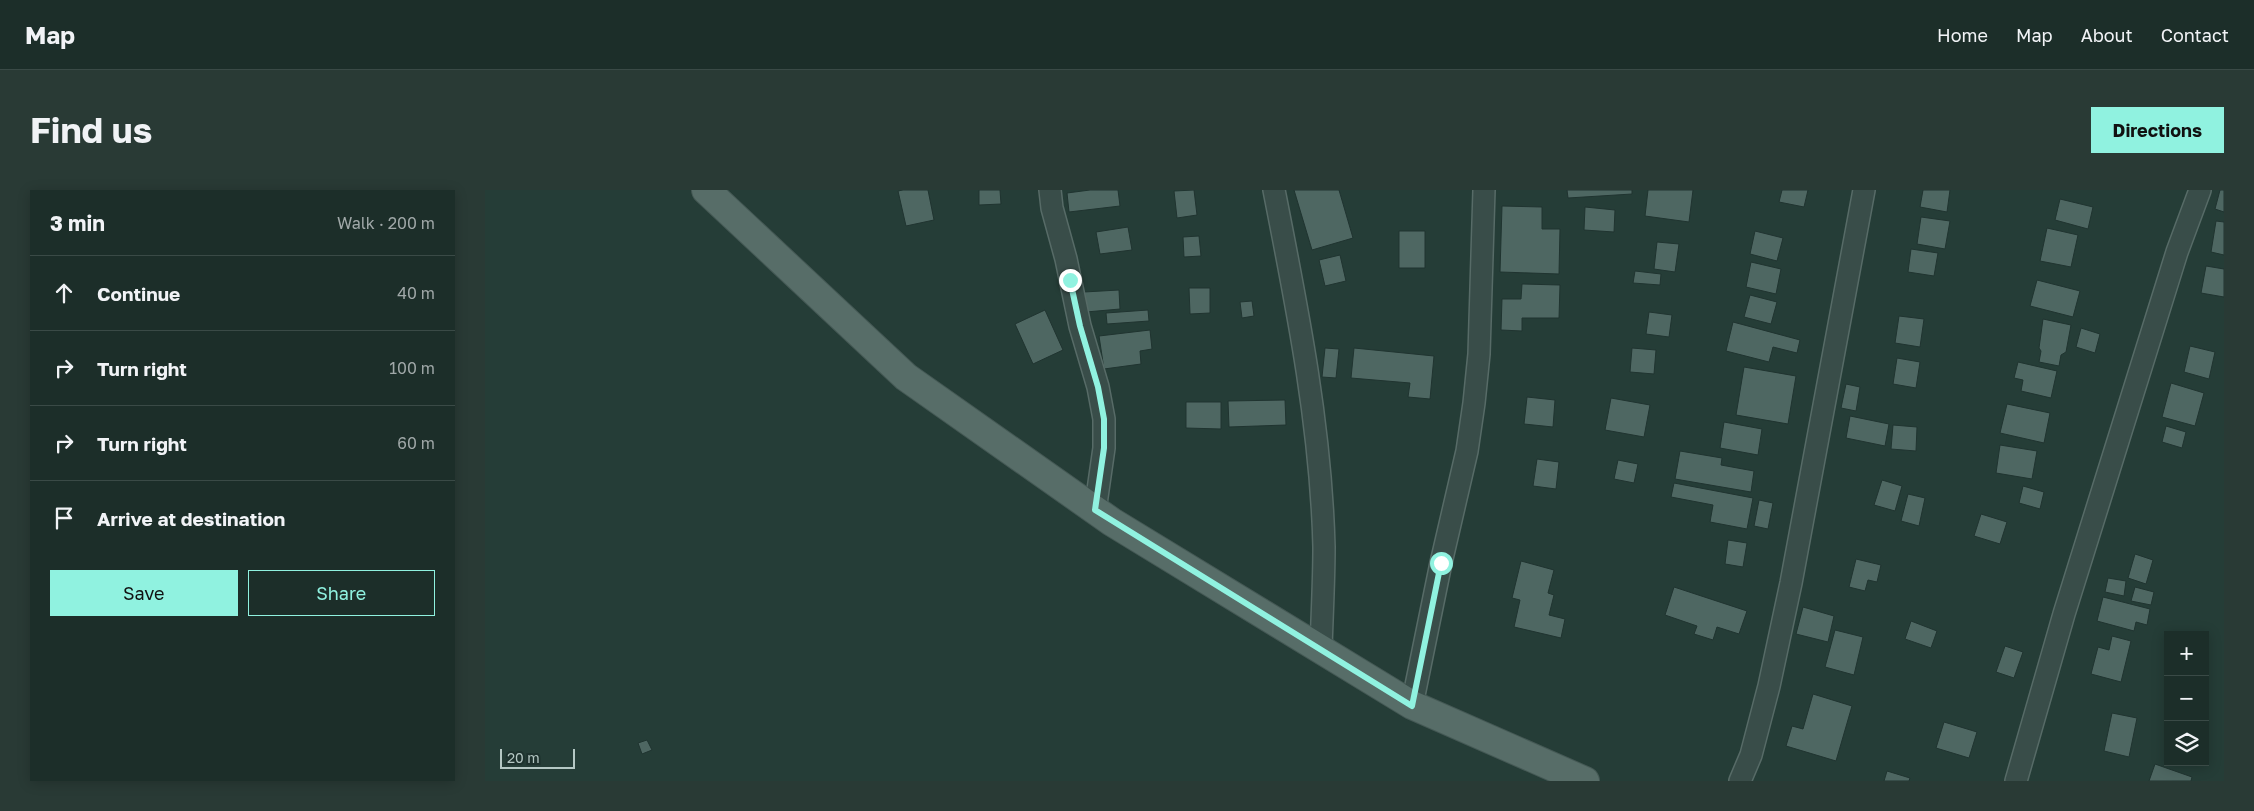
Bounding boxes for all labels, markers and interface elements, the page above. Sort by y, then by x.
text: Map [25,20,75,49]
text: Home [1937,24,1988,46]
text: Map [2016,24,2053,46]
text: About [2081,24,2133,46]
text: Contact [2161,24,2229,46]
button: Directions [2091,107,2224,153]
text: Find us [30,109,152,151]
text: 3 min [50,210,105,236]
text: Walk · 200 m [337,213,435,233]
route end [1059,269,1082,292]
icon: ahead [50,279,78,307]
text: Continue [97,282,180,305]
text: 40 m [397,283,435,303]
icon: right [50,354,78,382]
text: Turn right [97,357,187,380]
text: 100 m [389,358,435,378]
icon: right [50,429,78,457]
text: Turn right [97,432,187,455]
text: 60 m [397,433,435,453]
icon: arrive [50,504,78,532]
text: Arrive at destination [97,507,285,530]
route start [1430,552,1453,575]
button: Save [50,570,238,616]
button: Share [248,570,435,616]
map controls [2164,631,2209,766]
button: + [2164,631,2209,676]
button: − [2164,676,2209,721]
button: layers [2164,721,2209,766]
scale bar [500,746,575,769]
text: 20 m [507,749,540,766]

